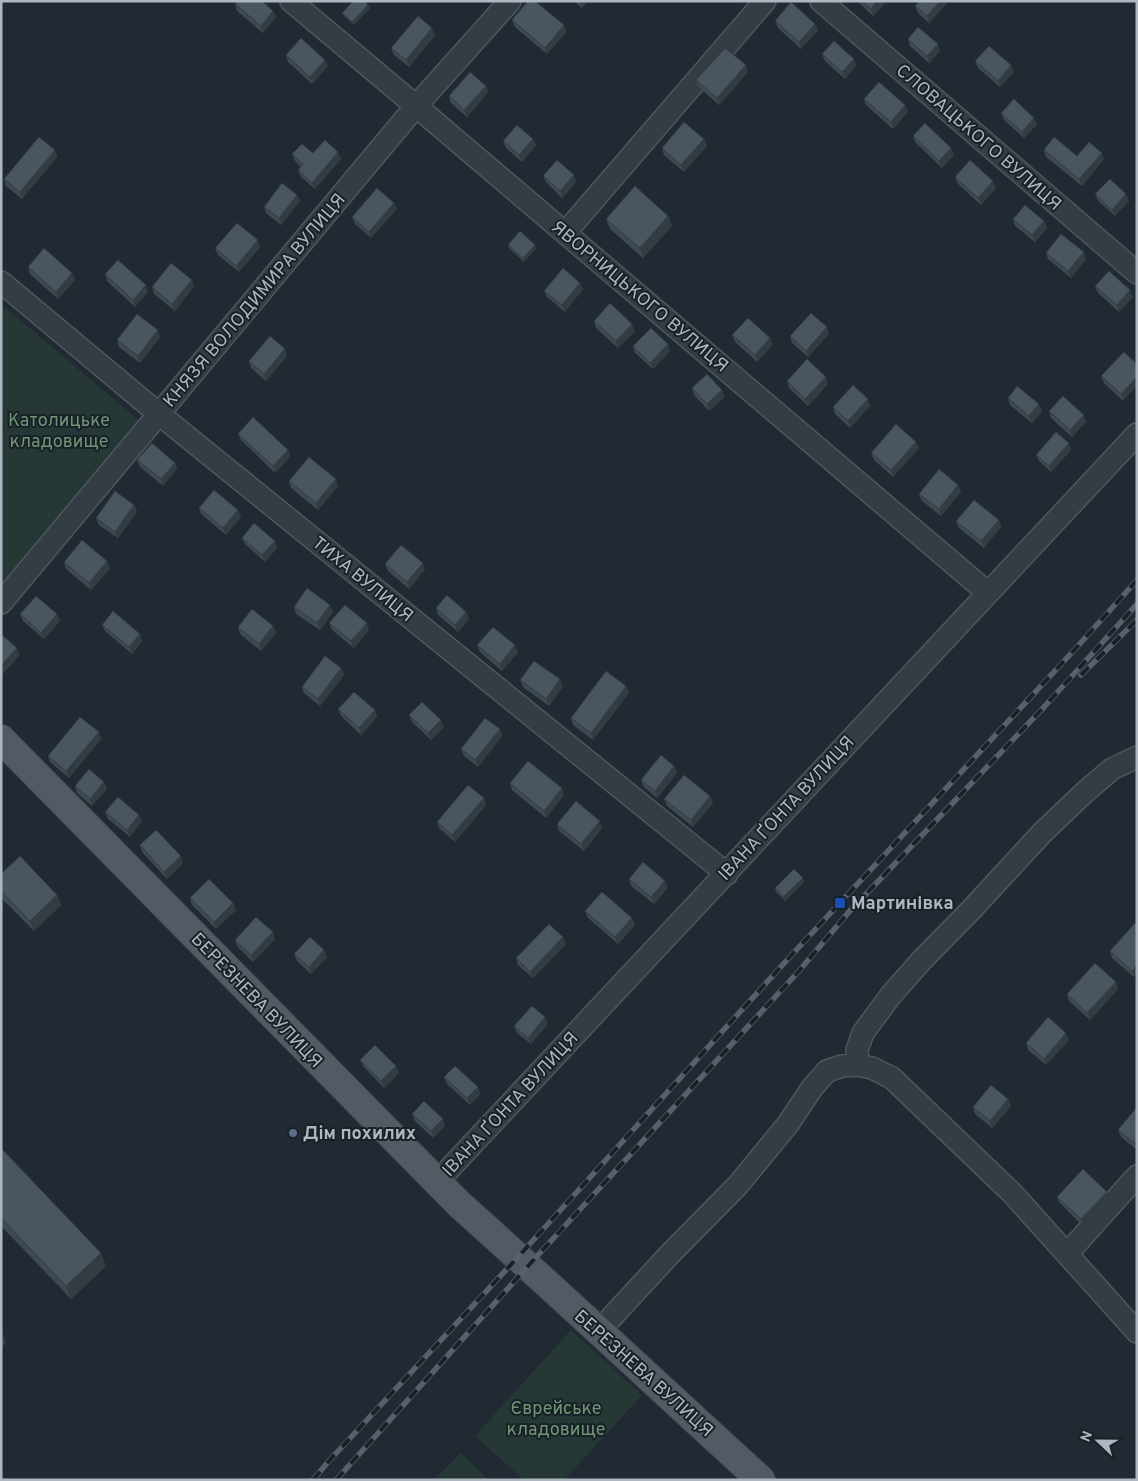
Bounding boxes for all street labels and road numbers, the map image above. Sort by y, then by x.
street label: СЛОВАЦЬКОГО ВУЛИЦЯ [890,60,1066,216]
street label: КНЯЗЯ ВОЛОДИМИРА ВУЛИЦЯ [159,189,351,413]
street label: ЯВОРНИЦЬКОГО ВУЛИЦЯ [546,216,732,378]
street label: ТИХА ВУЛИЦЯ [307,532,417,628]
street label: ІВАНА ҐОНТА ВУЛИЦЯ [713,731,860,886]
street label: БЕРЕЗНЕВА ВУЛИЦЯ [185,929,327,1074]
street label: ІВАНА ҐОНТА ВУЛИЦЯ [437,1027,584,1182]
street label: БЕРЕЗНЕВА ВУЛИЦЯ [569,1306,717,1443]

